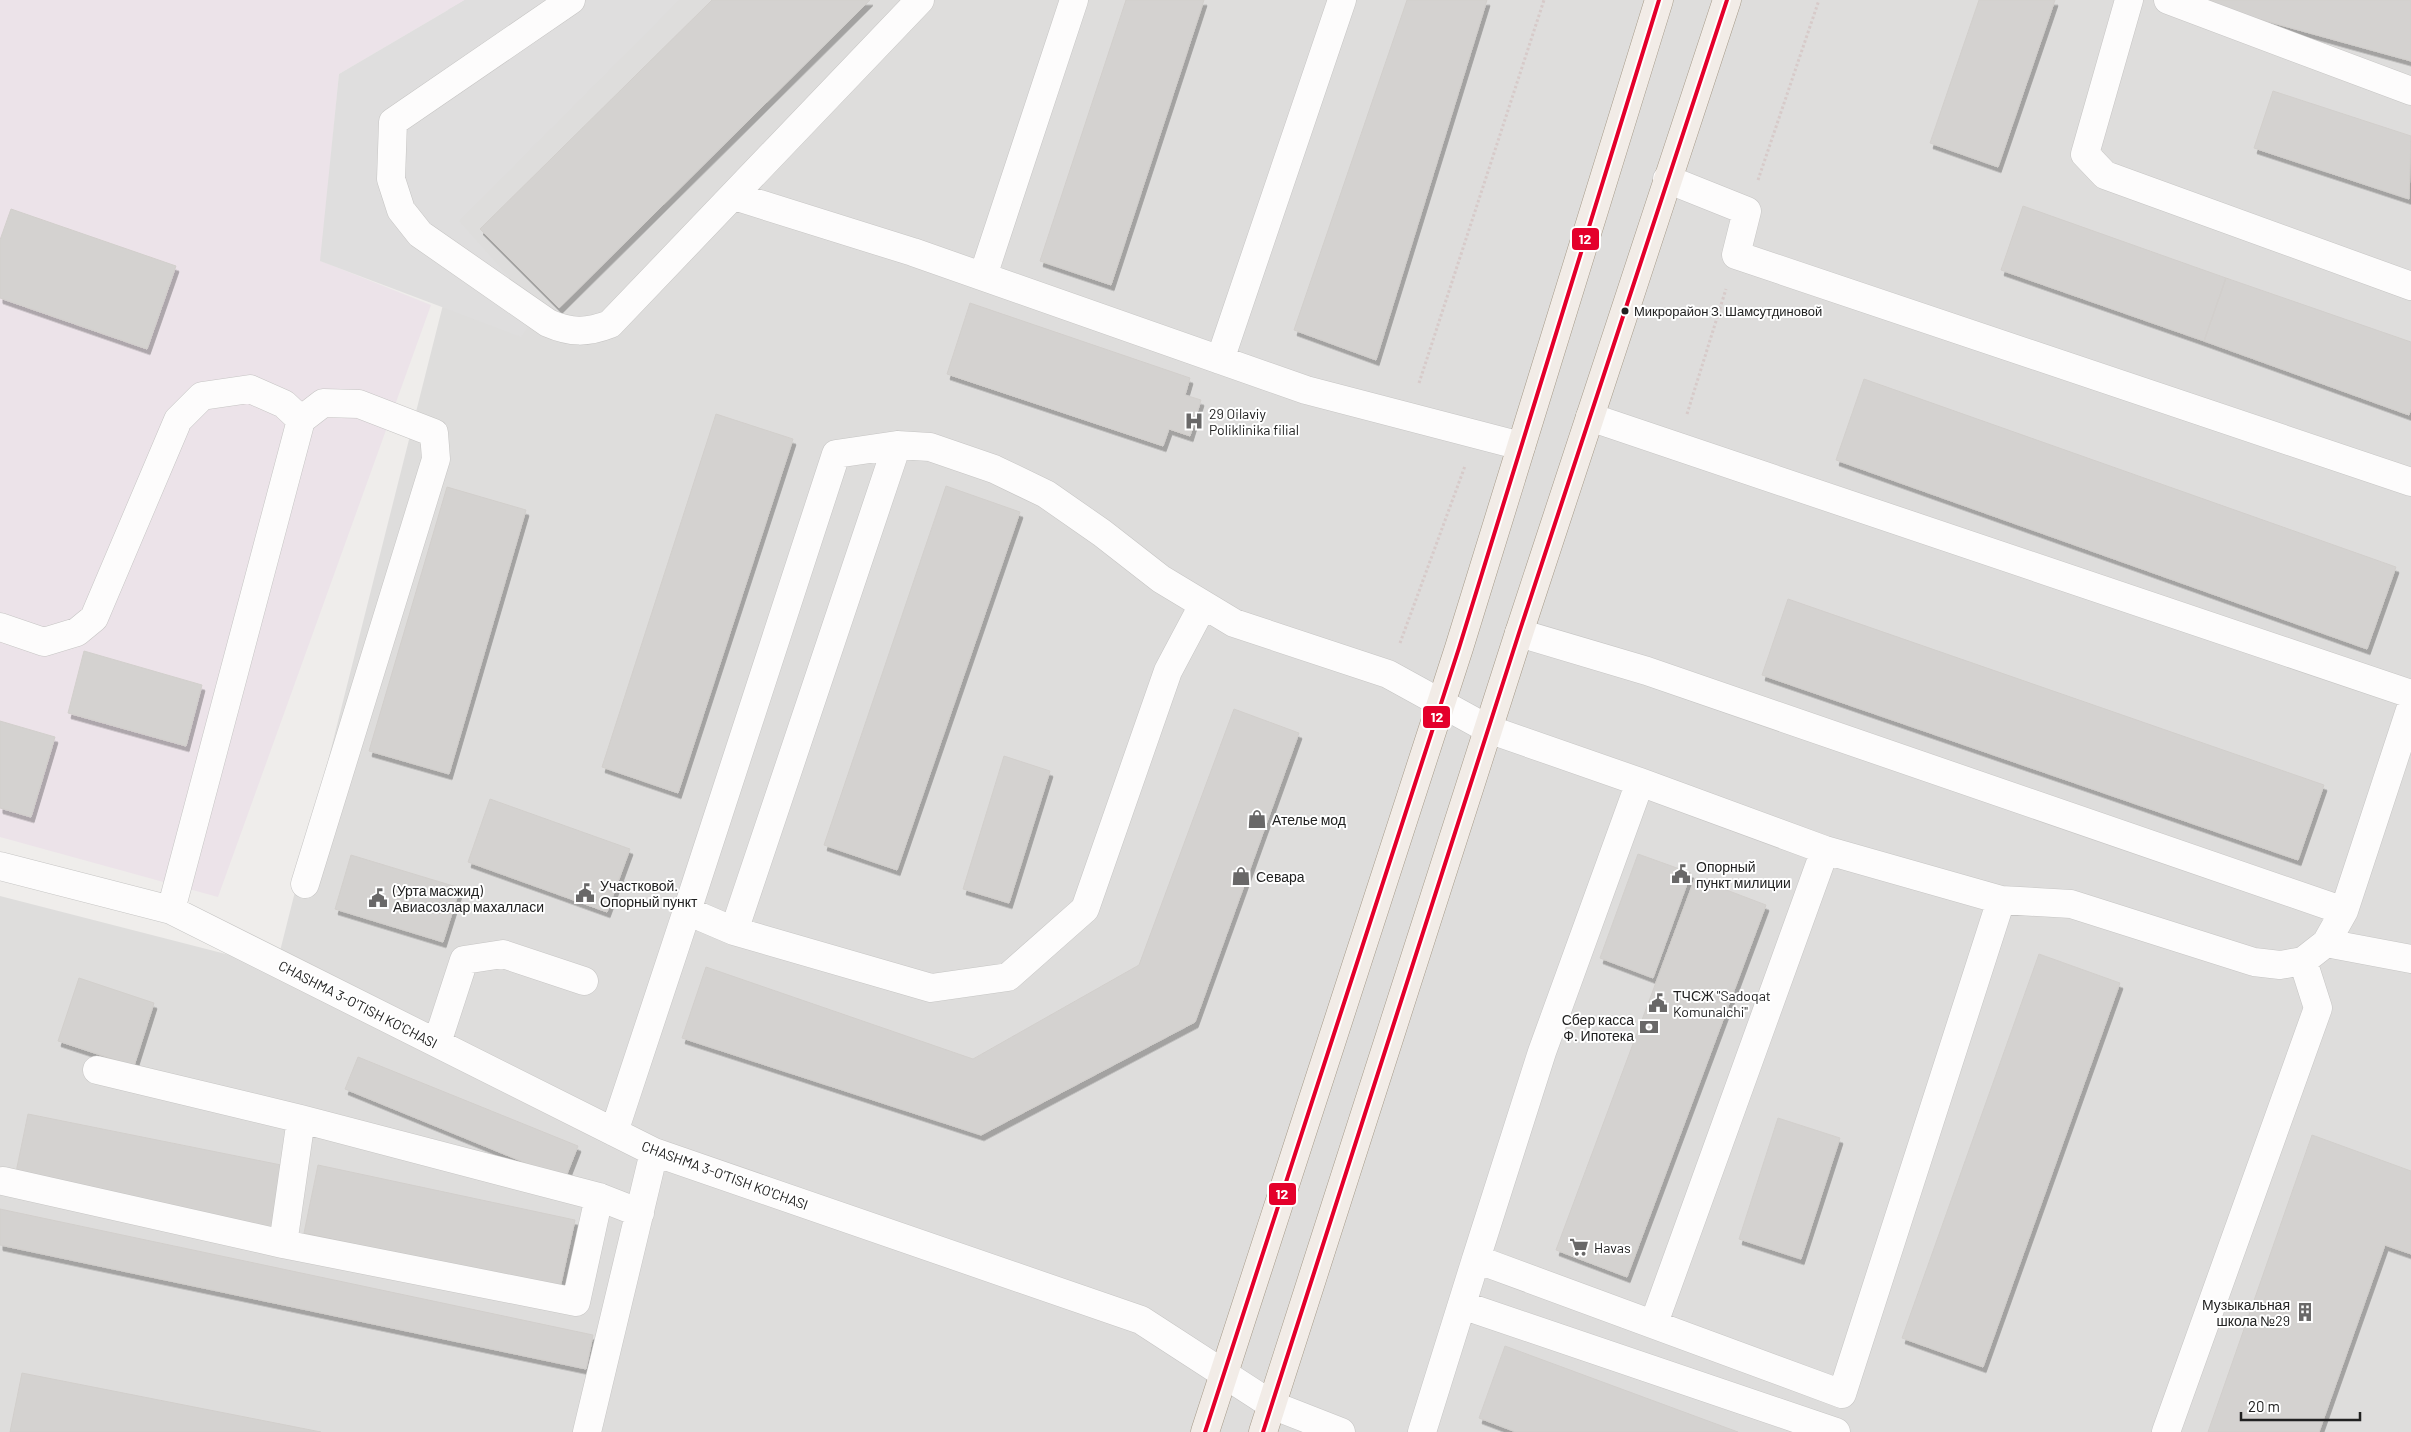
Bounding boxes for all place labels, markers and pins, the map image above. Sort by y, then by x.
place label: Микрорайон З. Шамсутдиновой [1634,303,1822,319]
marker: Микрорайон З. Шамсутдиновой [1620,306,1630,316]
place label: 29 Oilaviy Poliklinika filial [1209,405,1299,438]
hospital icon: 29 Oilaviy Poliklinika filial [1183,410,1205,432]
shop icon: Ателье мод [1246,808,1268,830]
place label: Ателье мод [1272,811,1346,828]
place label: Опорный пункт милиции [1696,858,1791,891]
public building icon: Опорный пункт милиции [1670,863,1692,885]
shop icon: Севара [1230,865,1252,887]
place label: Севара [1256,868,1305,885]
place label: Участковой. Опорный пункт [600,877,698,910]
place label: (Урта масжид) Авиасозлар махалласи [392,882,544,915]
public building icon: Участковой. Опорный пункт [574,882,596,904]
public building icon: (Урта масжид) Авиасозлар махалласи [367,887,389,909]
place label: ТЧСЖ "Sadoqat Komunalchi" [1673,987,1771,1020]
public building icon: ТЧСЖ "Sadoqat Komunalchi" [1647,992,1669,1014]
place label: Сбер касса Ф. Ипотека [1562,1011,1634,1044]
bank icon: Сбер касса Ф. Ипотека [1638,1016,1660,1038]
supermarket icon: Havas [1568,1236,1590,1258]
place label: Havas [1594,1239,1631,1256]
place label: Музыкальная школа №29 [2202,1296,2290,1329]
building icon: Музыкальная школа №29 [2294,1301,2316,1323]

